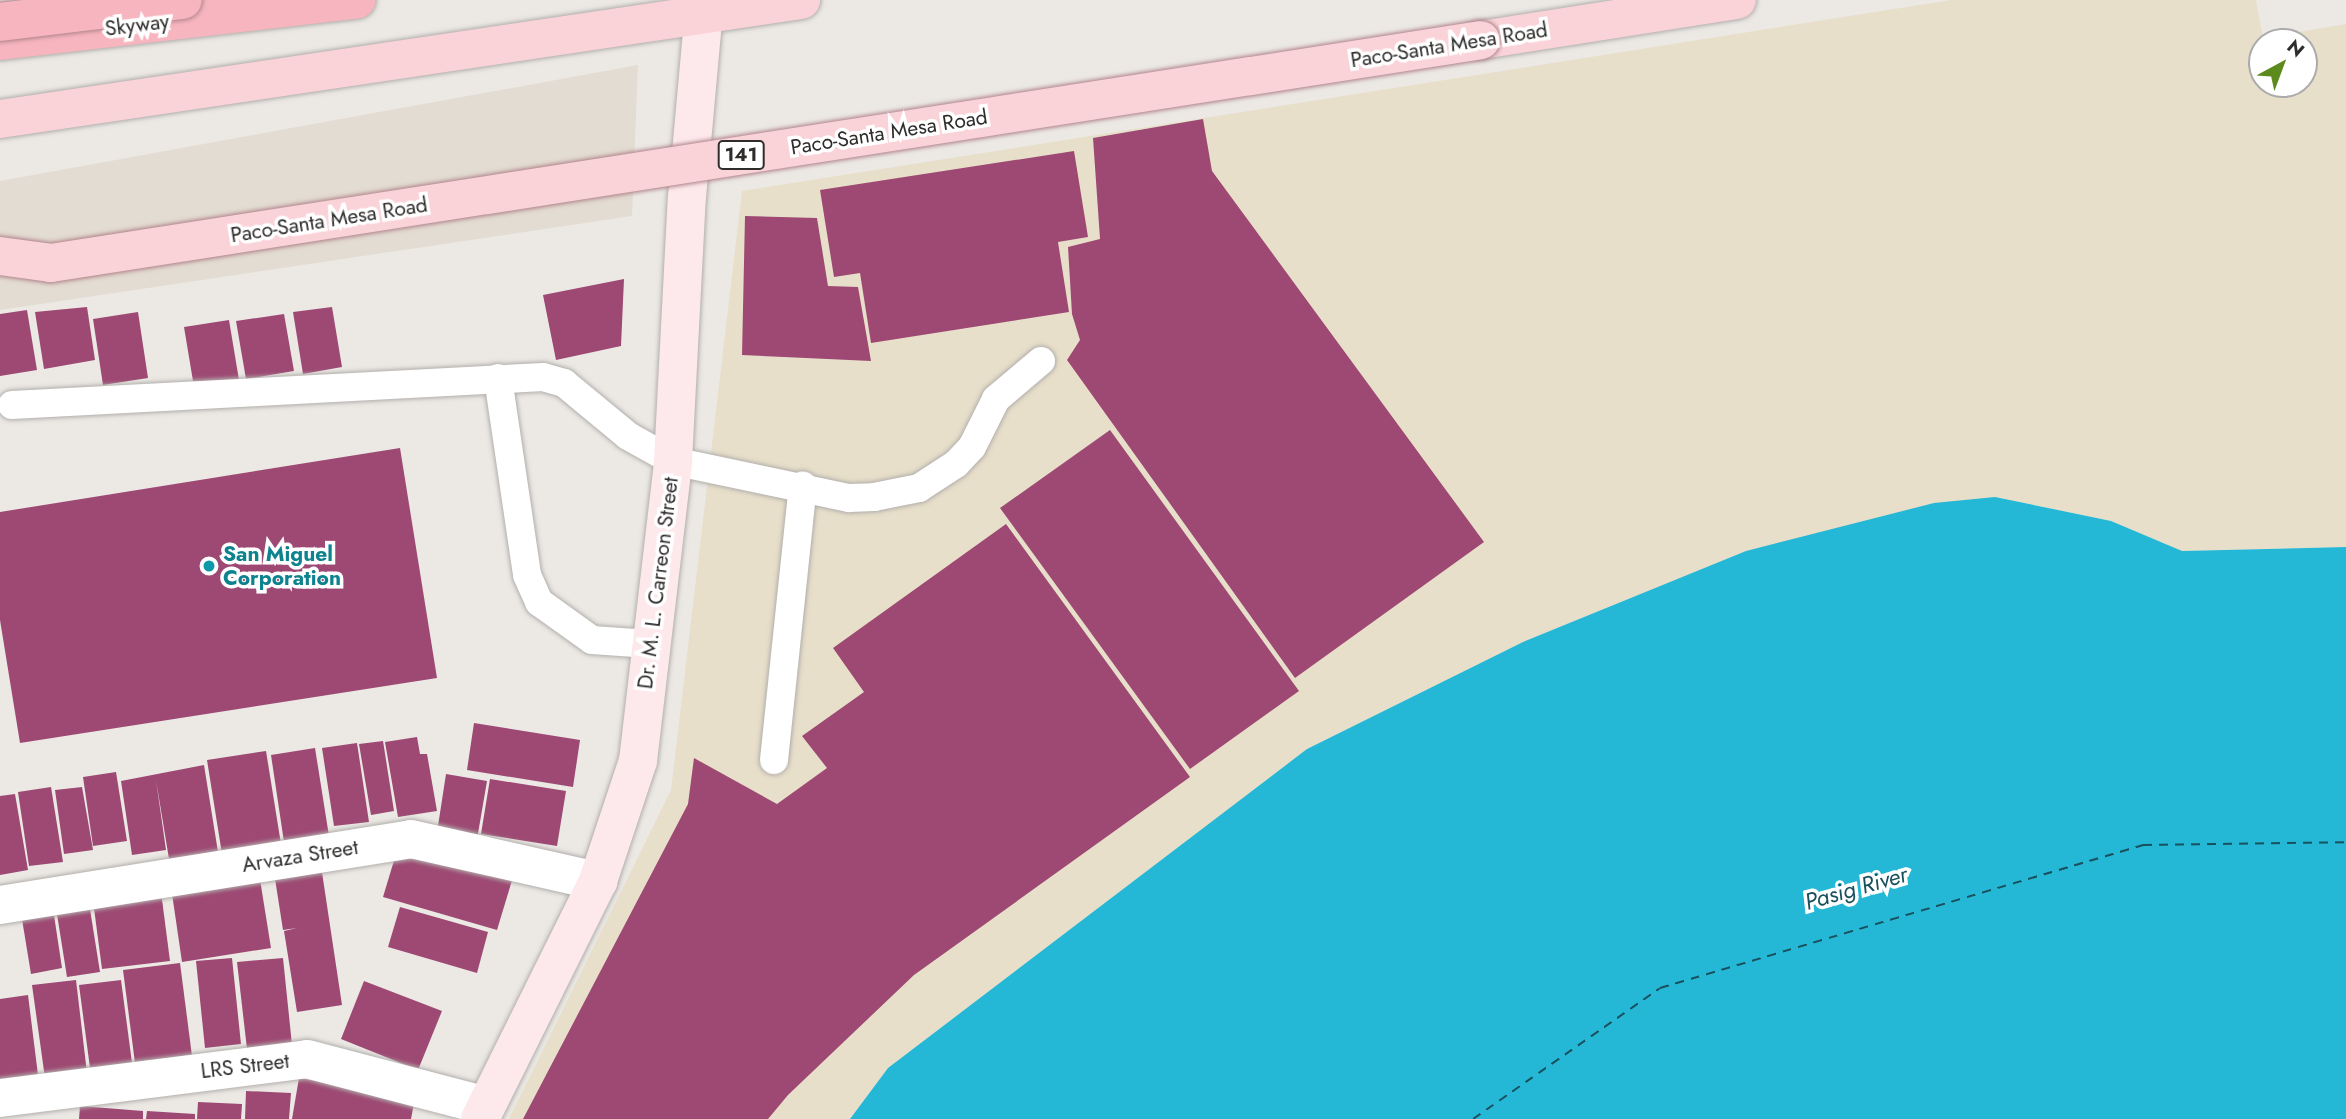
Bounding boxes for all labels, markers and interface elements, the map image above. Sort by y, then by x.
street label: Skyway [103,9,171,41]
street label: Paco-Santa Mesa Road [1349,17,1549,73]
north arrow [2248,28,2318,98]
text: N [2281,33,2310,63]
street label: Paco-Santa Mesa Road [789,104,989,160]
road number: 141 [716,140,766,170]
street label: Paco-Santa Mesa Road [229,192,429,248]
street label: Dr. M. L. Carreon Street [632,476,684,690]
place label: San Miguel Corporation [223,541,341,591]
marker: San Miguel Corporation [201,558,217,574]
street label: Arvaza Street [240,834,360,878]
water label: Pasig River [1801,860,1911,916]
street label: LRS Street [199,1048,291,1084]

